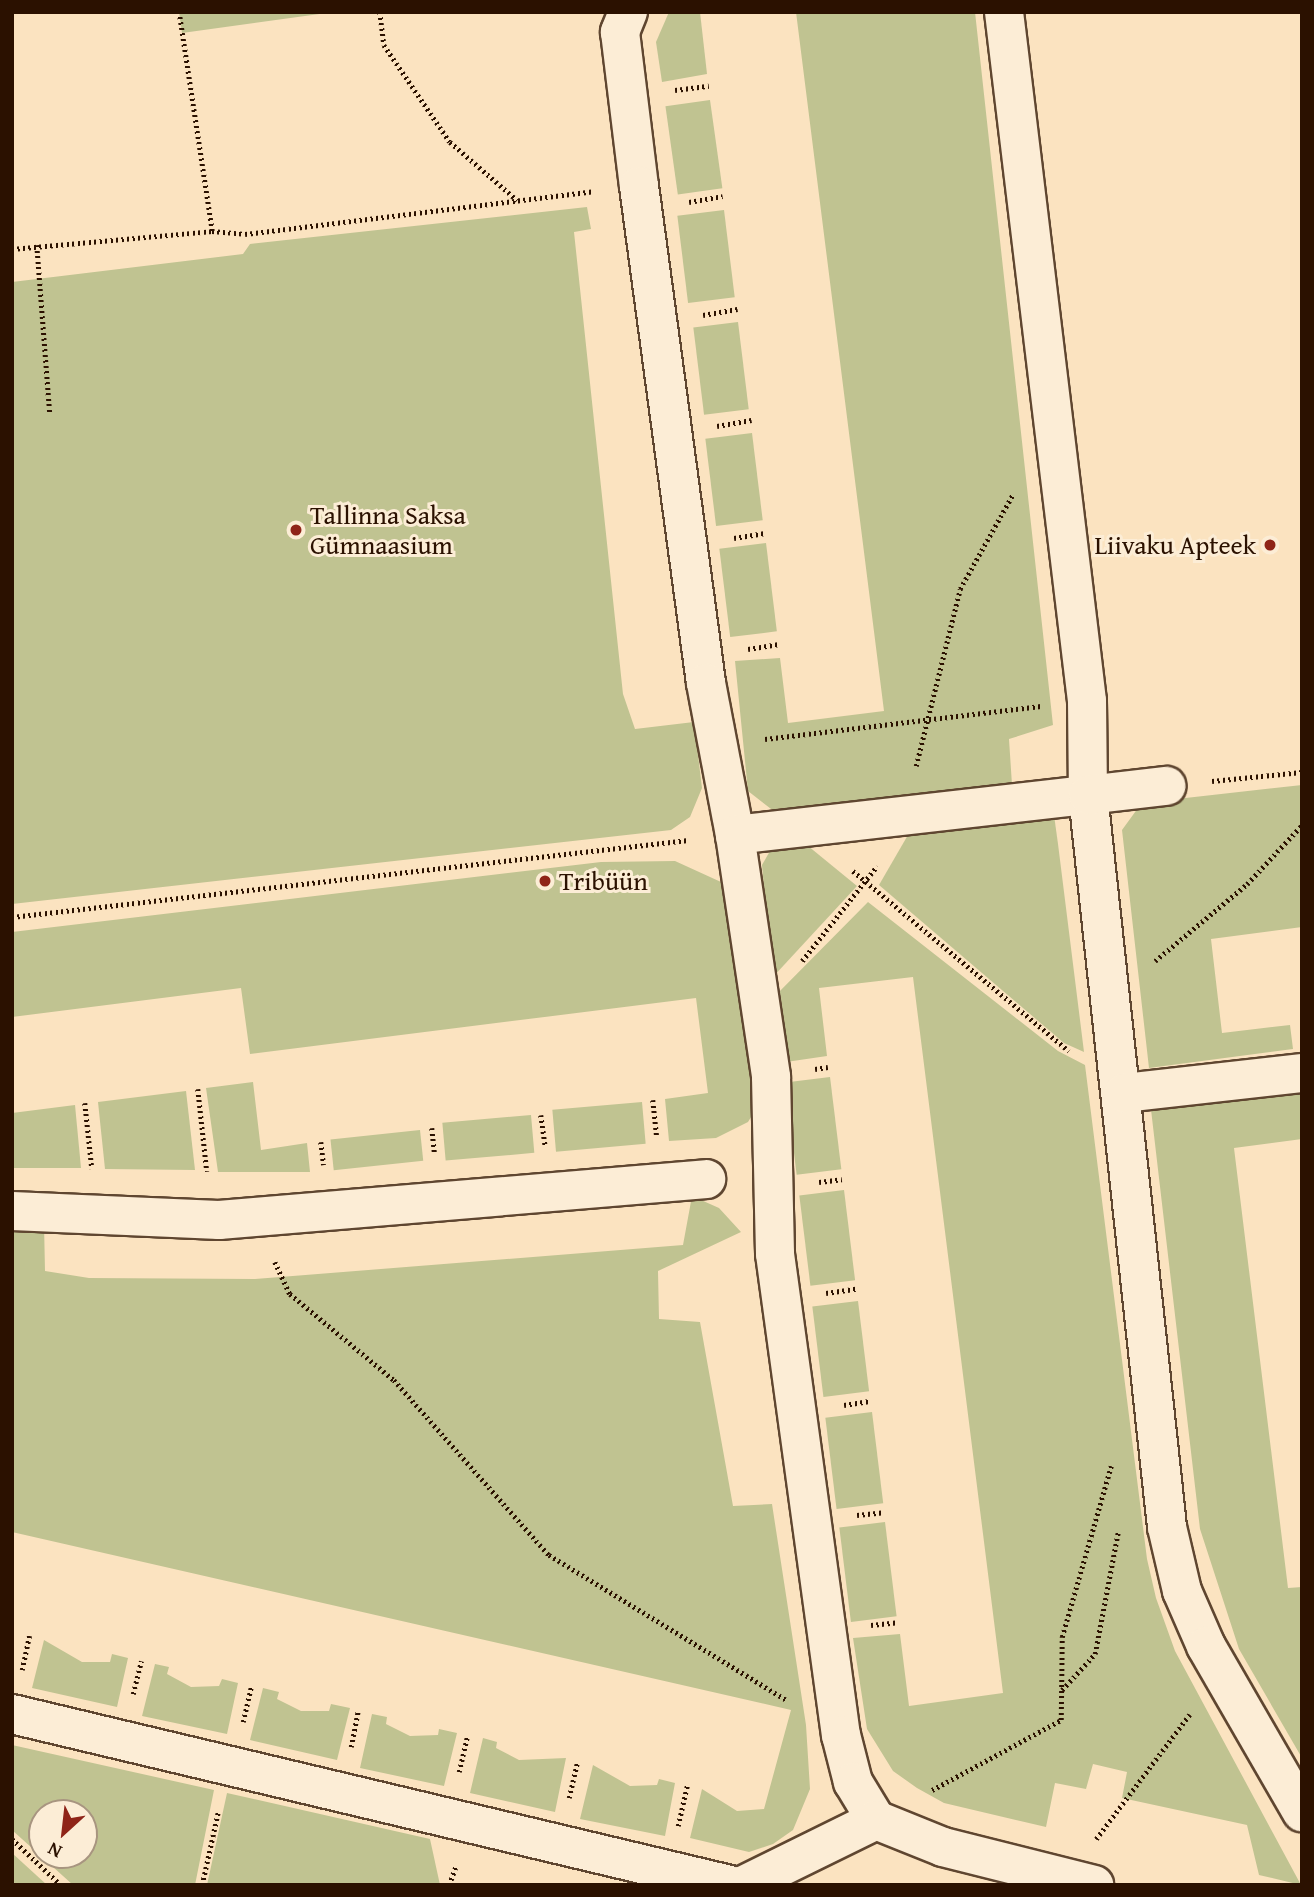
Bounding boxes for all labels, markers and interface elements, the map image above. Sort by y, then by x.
place label: Tallinna Saksa Gümnaasium [310,499,466,560]
marker: Tallinna Saksa Gümnaasium [288,522,304,538]
place label: Liivaku Apteek [1094,529,1256,561]
marker: Liivaku Apteek [1262,537,1278,553]
place label: Tribüün [559,865,648,897]
marker: Tribüün [537,873,553,889]
north arrow [28,1799,98,1869]
text: N [42,1836,66,1866]

